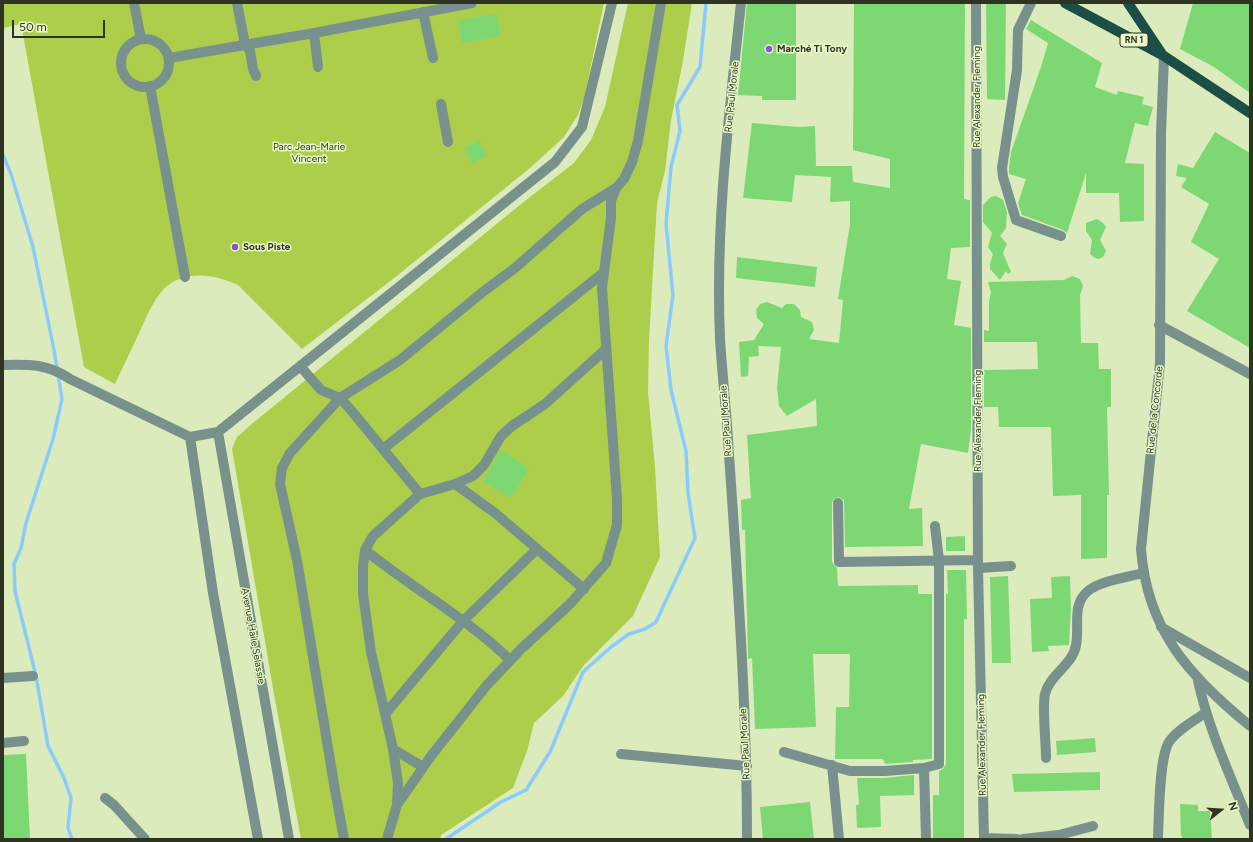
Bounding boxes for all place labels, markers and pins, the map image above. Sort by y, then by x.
place label: Marché Ti Tony [777,43,847,55]
marker: Marché Ti Tony [764,44,774,54]
place label: Sous Piste [243,241,290,253]
marker: Sous Piste [230,242,240,252]

